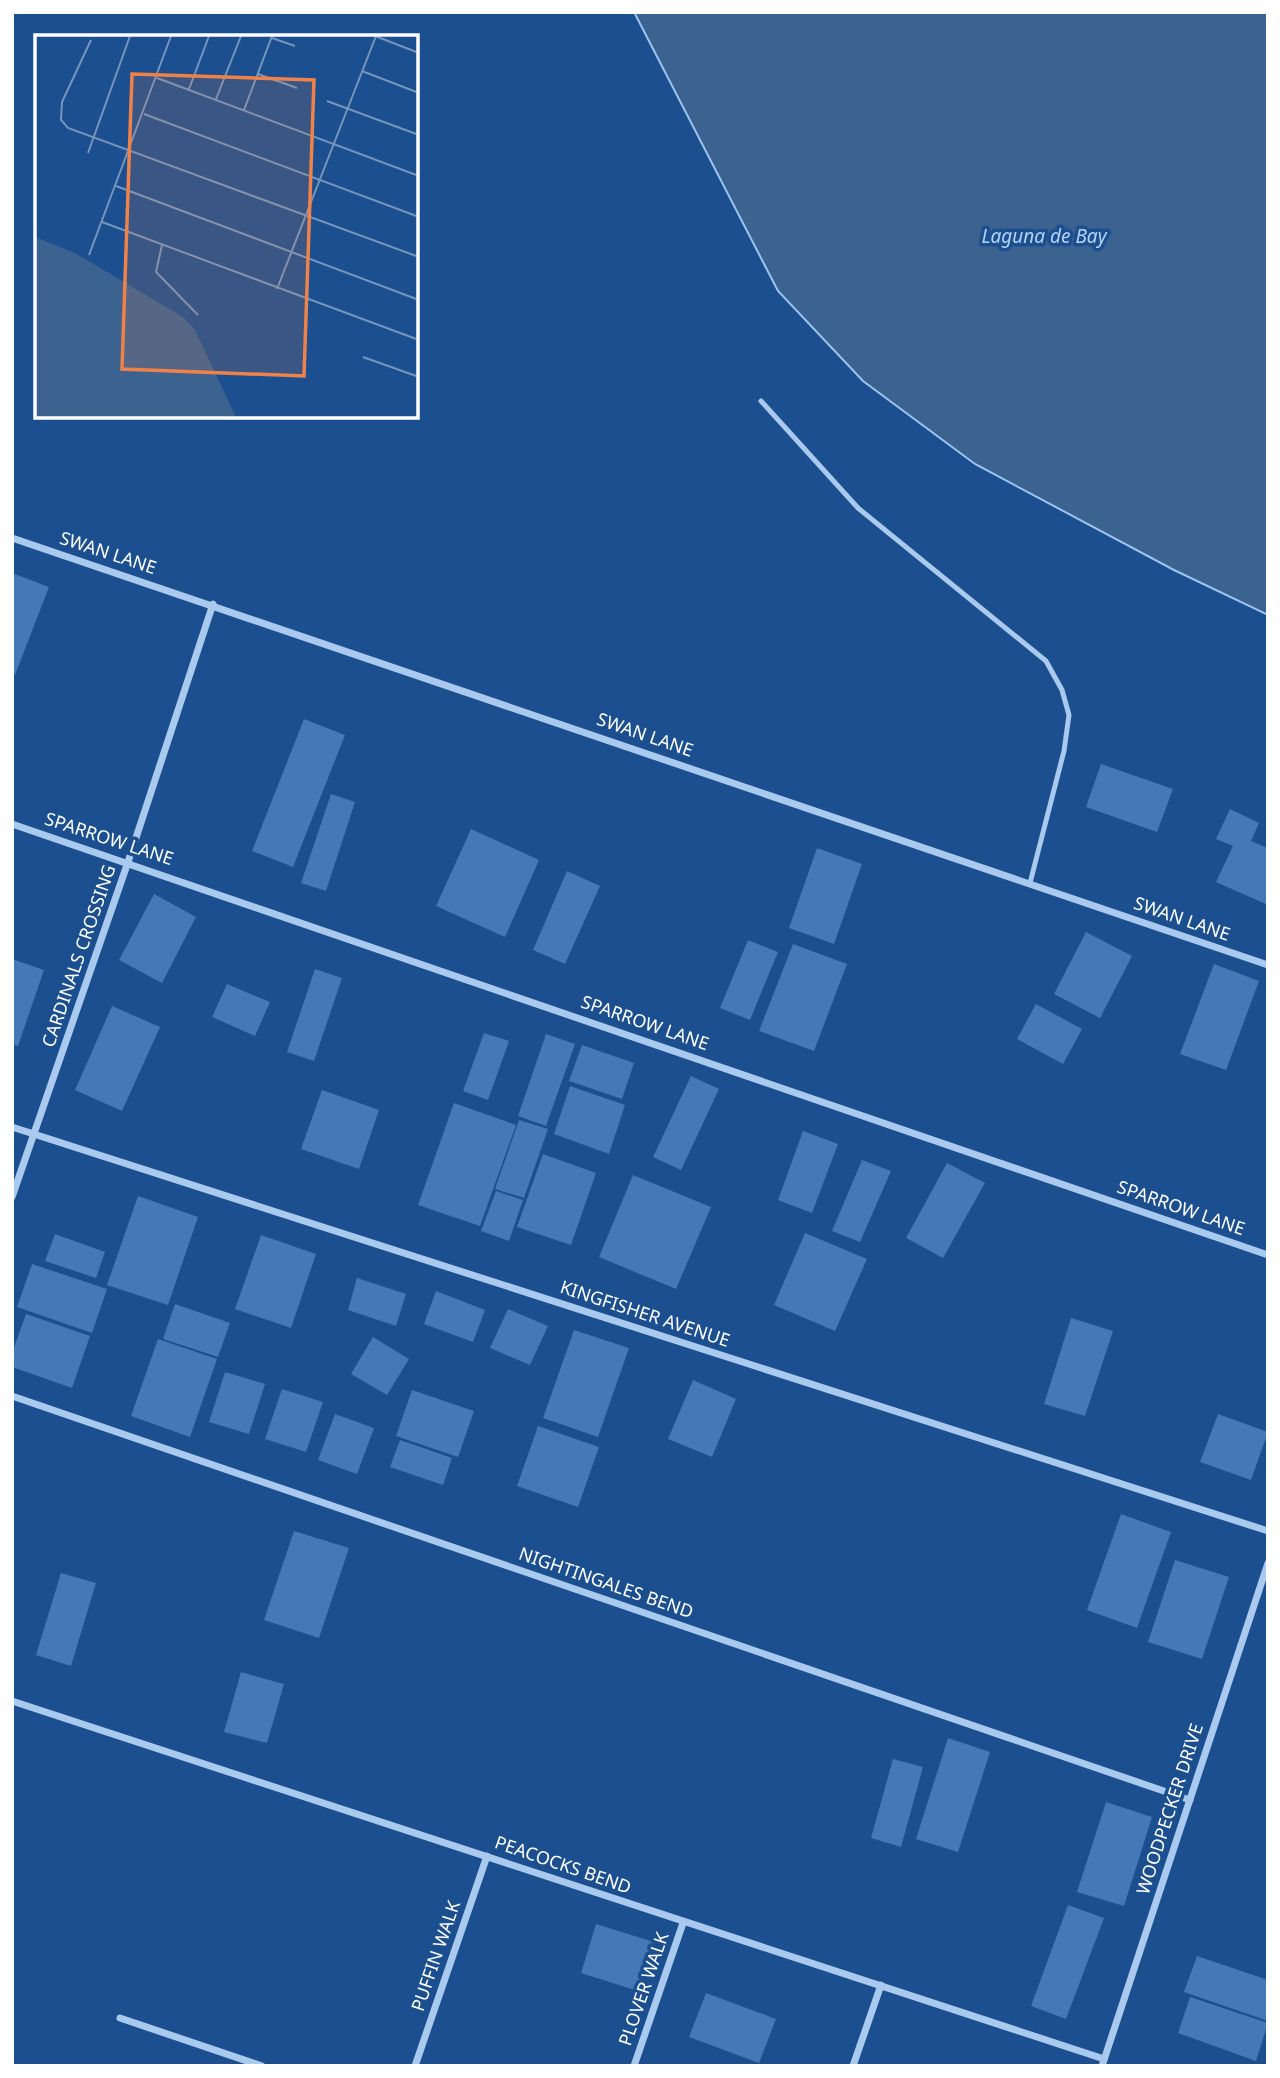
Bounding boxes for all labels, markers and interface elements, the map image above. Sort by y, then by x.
inset map [35,35,418,418]
water label: Laguna de Bay [981,223,1108,249]
street label: SWAN LANE [57,525,160,579]
street label: SWAN LANE [594,706,697,762]
street label: SPARROW LANE [42,806,177,870]
street label: CARDINALS CROSSING [35,861,121,1050]
street label: SWAN LANE [1131,890,1234,946]
street label: SPARROW LANE [578,989,712,1055]
street label: SPARROW LANE [1114,1174,1248,1240]
street label: KINGFISHER AVENUE [557,1274,733,1352]
street label: NIGHTINGALES BEND [516,1541,697,1623]
street label: WOODPECKER DRIVE [1130,1720,1208,1897]
street label: PEACOCKS BEND [492,1829,635,1899]
street label: PUFFIN WALK [405,1896,465,2014]
street label: PLOVER WALK [612,1928,674,2049]

